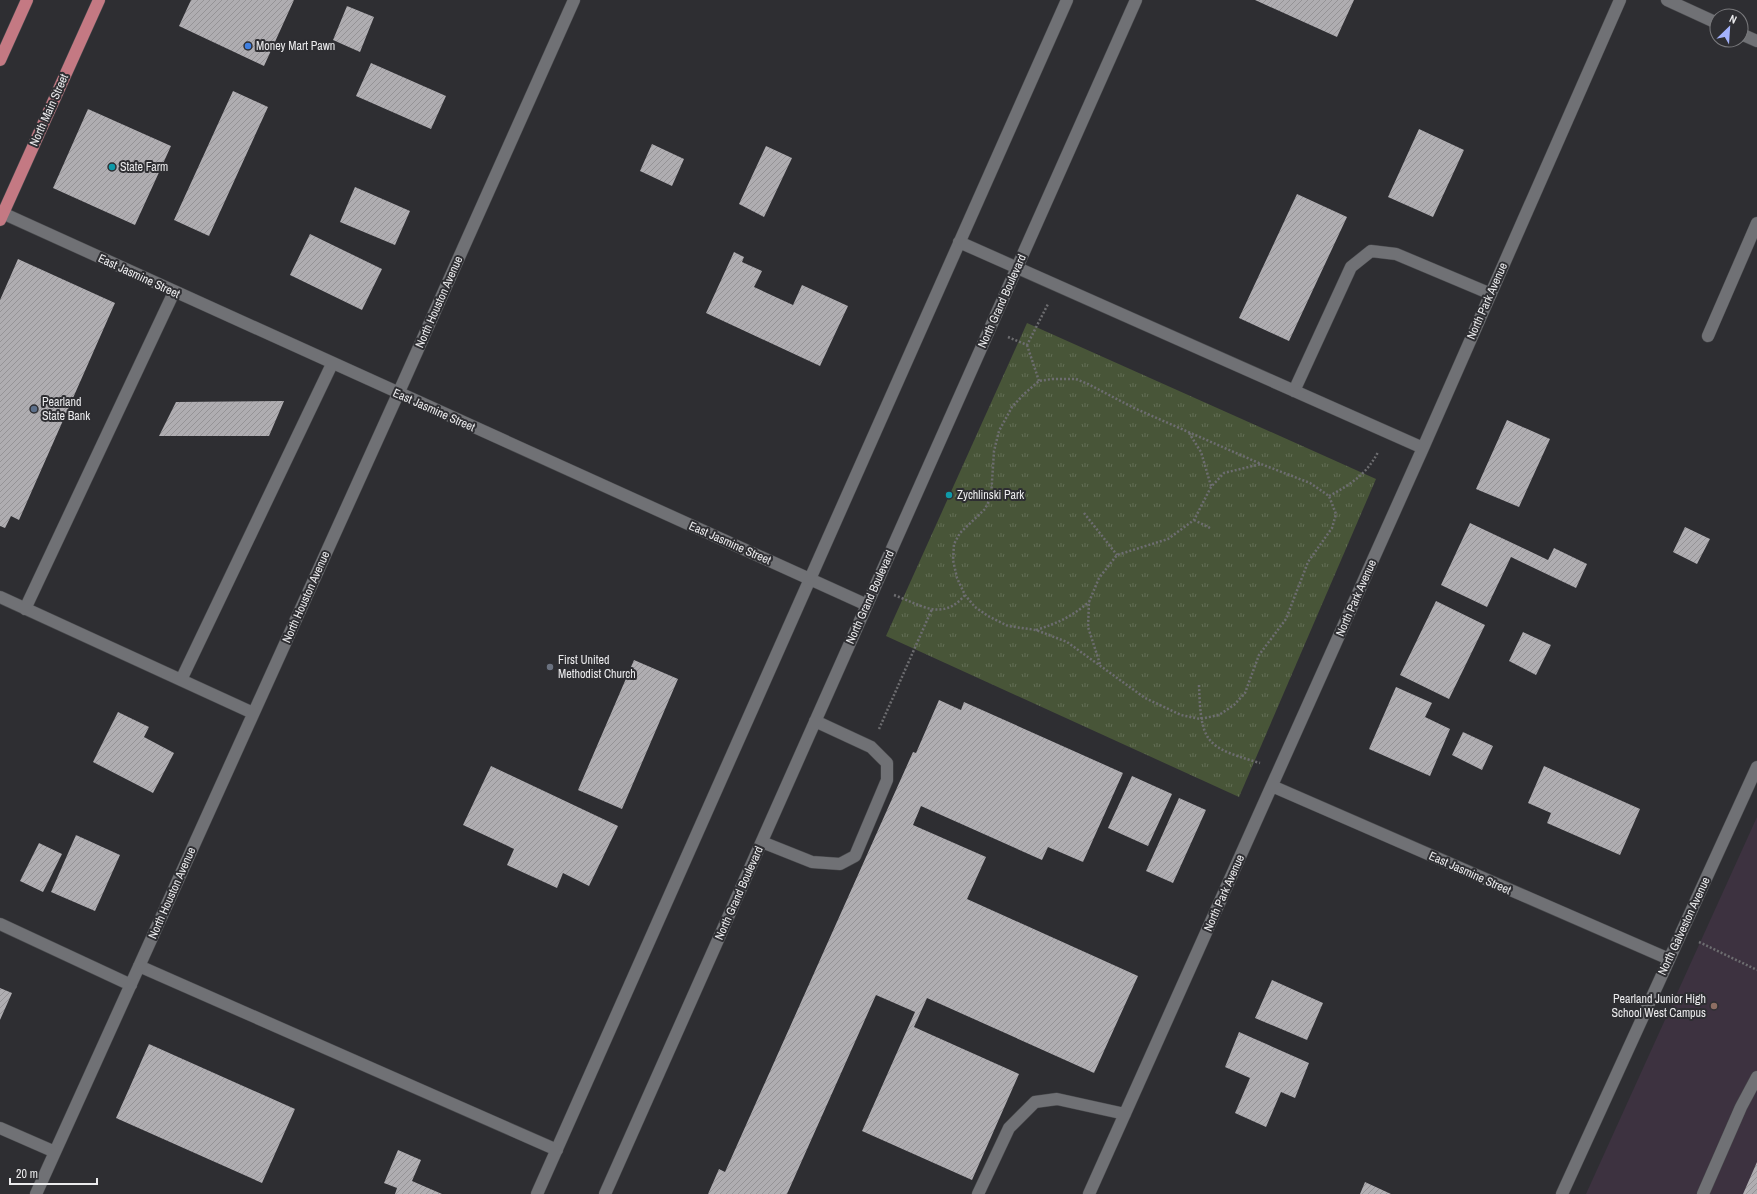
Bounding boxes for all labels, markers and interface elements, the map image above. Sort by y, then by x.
north arrow [1709,8,1749,48]
text: N [1727,11,1739,27]
place label: Money Mart Pawn [256,38,335,54]
marker: Money Mart Pawn [243,41,253,51]
street label: North Main Street [26,71,72,149]
place label: State Farm [120,159,168,175]
marker: State Farm [107,162,117,172]
street label: East Jasmine Street [95,250,183,302]
street label: North Grand Boulevard [974,252,1030,350]
street label: North Houston Avenue [412,254,466,350]
street label: North Park Avenue [1463,260,1511,342]
street label: East Jasmine Street [390,385,478,435]
place label: Pearland State Bank [42,394,90,424]
marker: Pearland State Bank [29,404,39,414]
place label: Zychlinski Park [957,487,1024,503]
marker: Zychlinski Park [944,490,954,500]
street label: East Jasmine Street [686,518,774,568]
street label: North Grand Boulevard [842,548,898,646]
street label: North Houston Avenue [279,549,333,645]
street label: North Park Avenue [1332,557,1380,639]
place label: First United Methodist Church [558,652,636,682]
marker: First United Methodist Church [545,662,555,672]
street label: North Grand Boulevard [711,844,767,942]
street label: North Houston Avenue [145,845,199,941]
street label: East Jasmine Street [1426,848,1514,898]
street label: North Park Avenue [1200,852,1248,934]
street label: North Galveston Avenue [1654,874,1714,978]
place label: Pearland Junior High School West Campus [1612,991,1706,1021]
marker: Pearland Junior High School West Campus [1709,1001,1719,1011]
scale bar [10,1160,97,1186]
text: 20 m [16,1166,38,1182]

